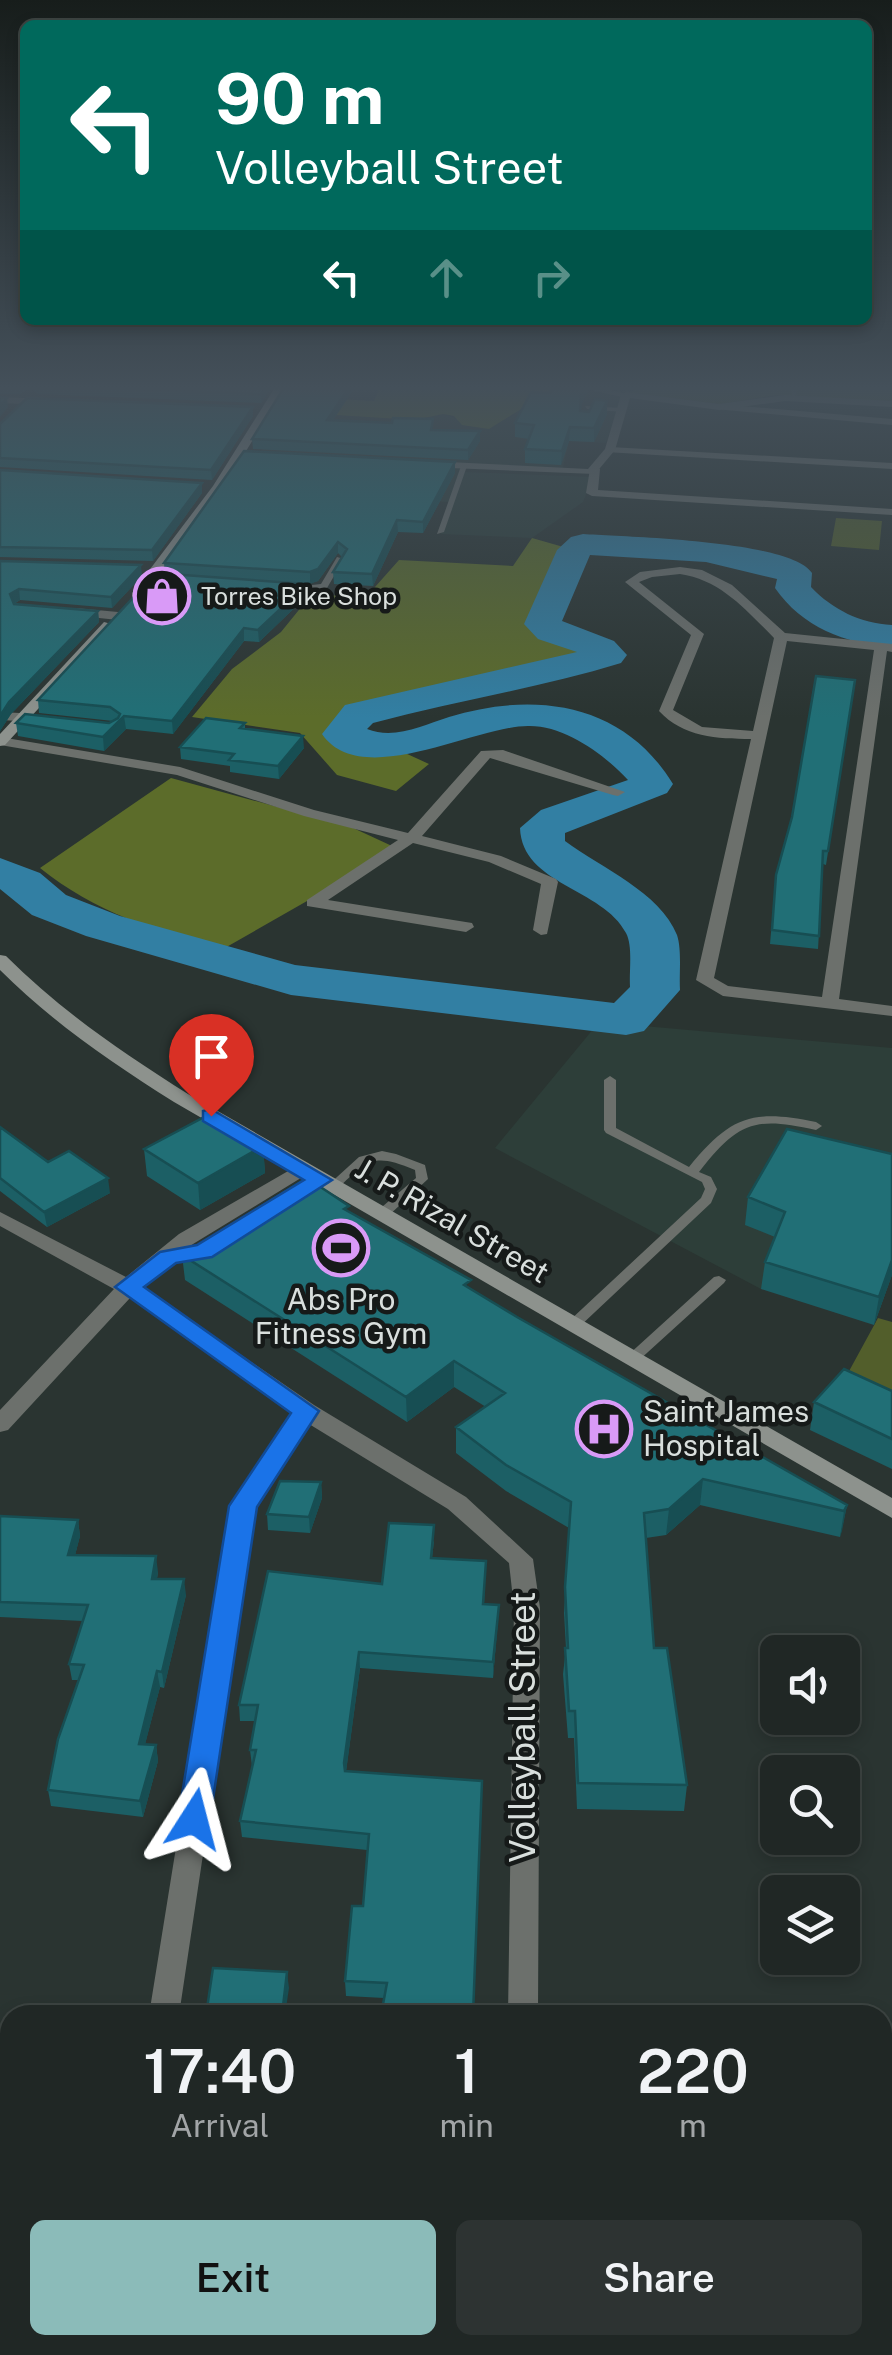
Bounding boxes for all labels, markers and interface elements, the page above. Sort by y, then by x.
text: 90 m [215,57,385,140]
icon: left [50,60,180,190]
text: Volleyball Street [215,141,564,194]
icon: left [314,250,369,305]
icon: ahead [419,250,474,305]
icon: right [524,250,579,305]
shop icon: Torres Bike Shop [132,566,192,626]
place label: Torres Bike Shop [201,581,397,611]
pin [169,1014,254,1117]
icon: arrive [184,1029,239,1084]
street label: J. P. Rizal Street [349,1150,556,1290]
sports icon: Abs Pro Fitness Gym [311,1218,371,1278]
place label: Abs Pro Fitness Gym [255,1281,427,1351]
place label: Saint James Hospital [643,1393,809,1463]
hospital icon: Saint James Hospital [574,1399,634,1459]
street label: Volleyball Street [502,1591,543,1863]
map controls [760,1635,860,1975]
button: sound [760,1635,860,1735]
button: search [760,1755,860,1855]
position arrow [142,1767,246,1871]
button: layers [760,1875,860,1975]
text: 17:40 [143,2036,296,2107]
text: 1 [454,2036,479,2107]
text: 220 [637,2036,749,2107]
text: Arrival [170,2107,269,2144]
text: min [439,2107,494,2144]
text: m [679,2107,707,2144]
button: Exit [30,2220,436,2335]
button: Share [456,2220,862,2335]

